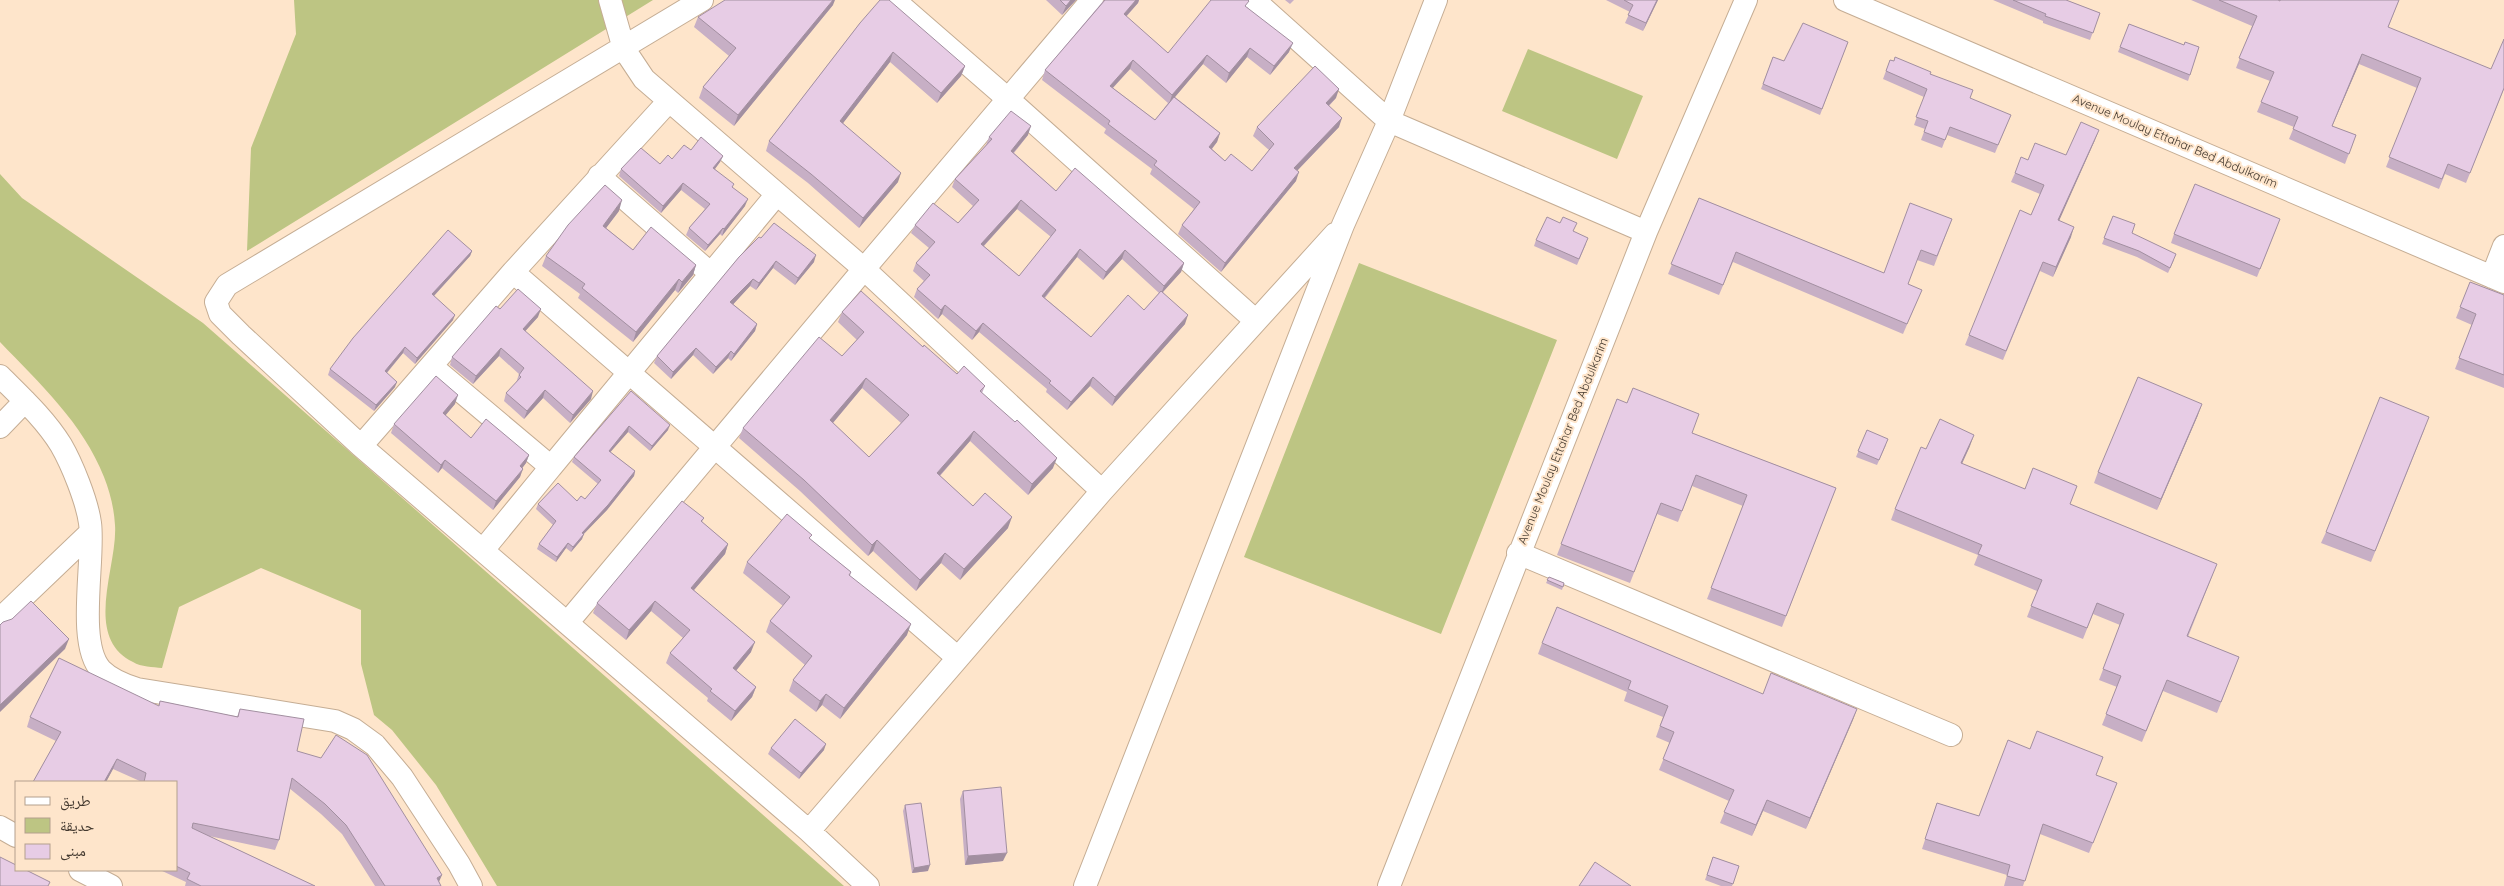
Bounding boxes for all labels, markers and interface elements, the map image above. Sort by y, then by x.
street label: Avenue Moulay Ettahar Bed Abdulkarim [2070,90,2280,191]
street label: Avenue Moulay Ettahar Bed Abdulkarim [1514,335,1611,546]
legend [15,781,178,871]
text: طريق [60,791,91,811]
text: حديقة [60,816,95,835]
text: مبنى [60,841,86,861]

